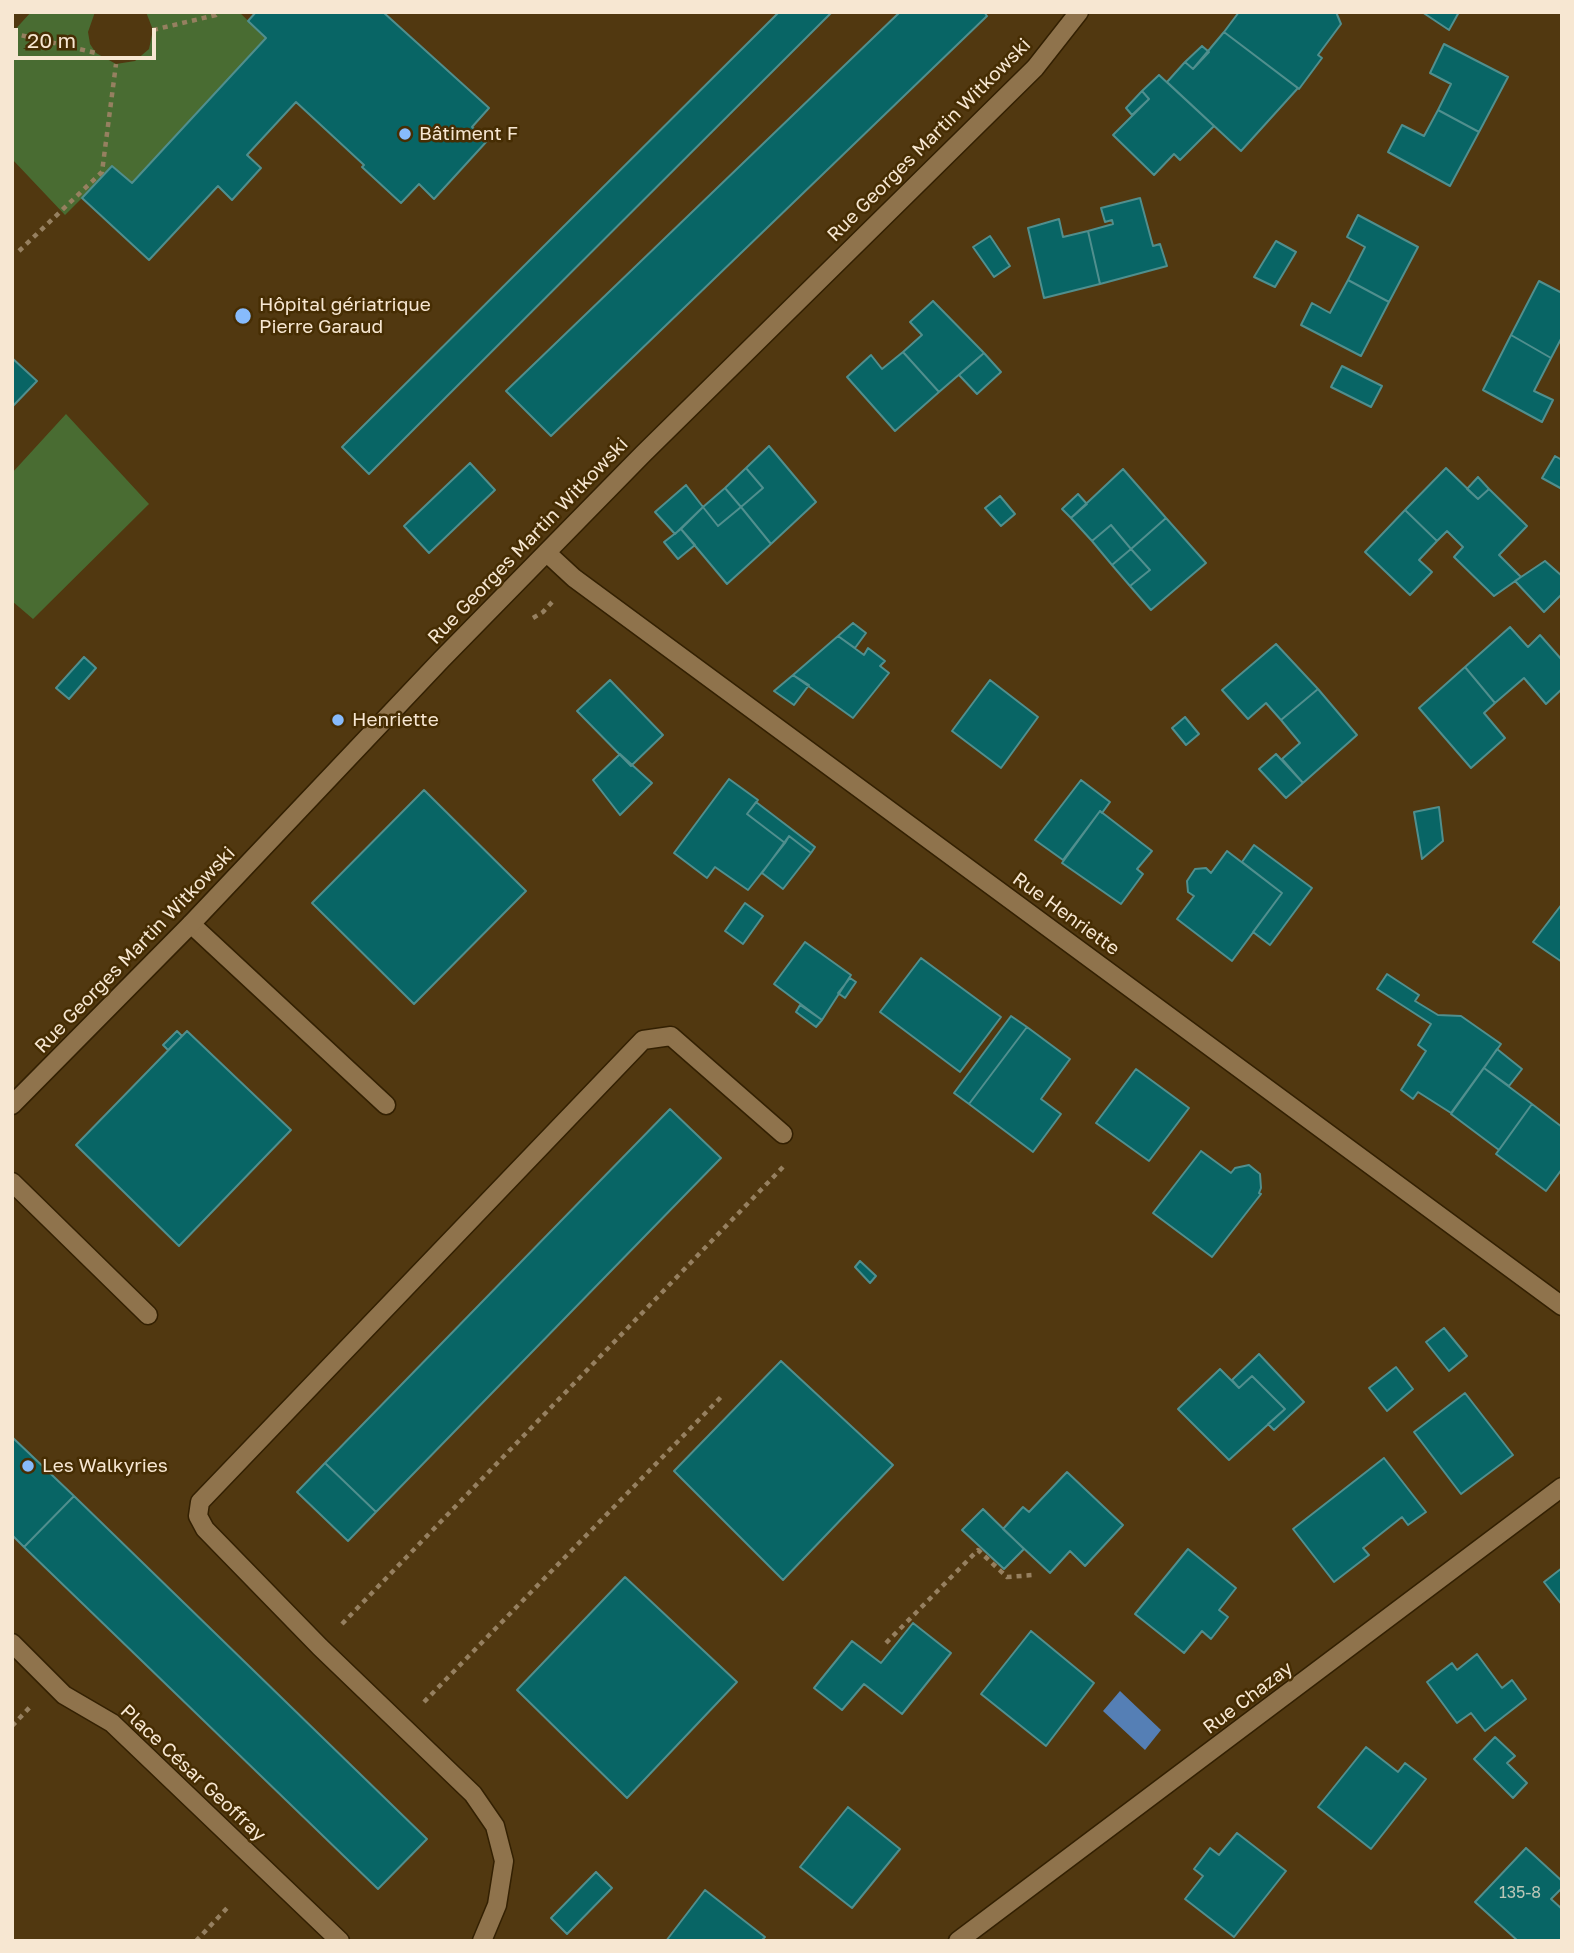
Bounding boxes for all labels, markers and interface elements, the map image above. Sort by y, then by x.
scale bar [18,14,159,58]
text: 20 m [27,27,76,53]
street label: Rue Georges Martin Witkowski [823,34,1035,246]
place label: Bâtiment F [419,123,518,145]
marker: Bâtiment F [397,126,413,142]
place label: Hôpital gériatrique Pierre Garaud [259,294,431,338]
marker: Hôpital gériatrique Pierre Garaud [233,306,253,326]
street label: Rue Georges Martin Witkowski [423,433,633,649]
place label: Henriette [352,709,439,731]
marker: Henriette [330,712,346,728]
street label: Rue Georges Martin Witkowski [30,842,240,1058]
street label: Rue Henriette [1008,868,1124,960]
place label: Les Walkyries [42,1455,168,1477]
marker: Les Walkyries [20,1458,36,1474]
street label: Rue Chazay [1199,1657,1297,1739]
street label: Place César Geoffray [116,1700,270,1846]
house number: 135-8 [1499,1883,1541,1903]

